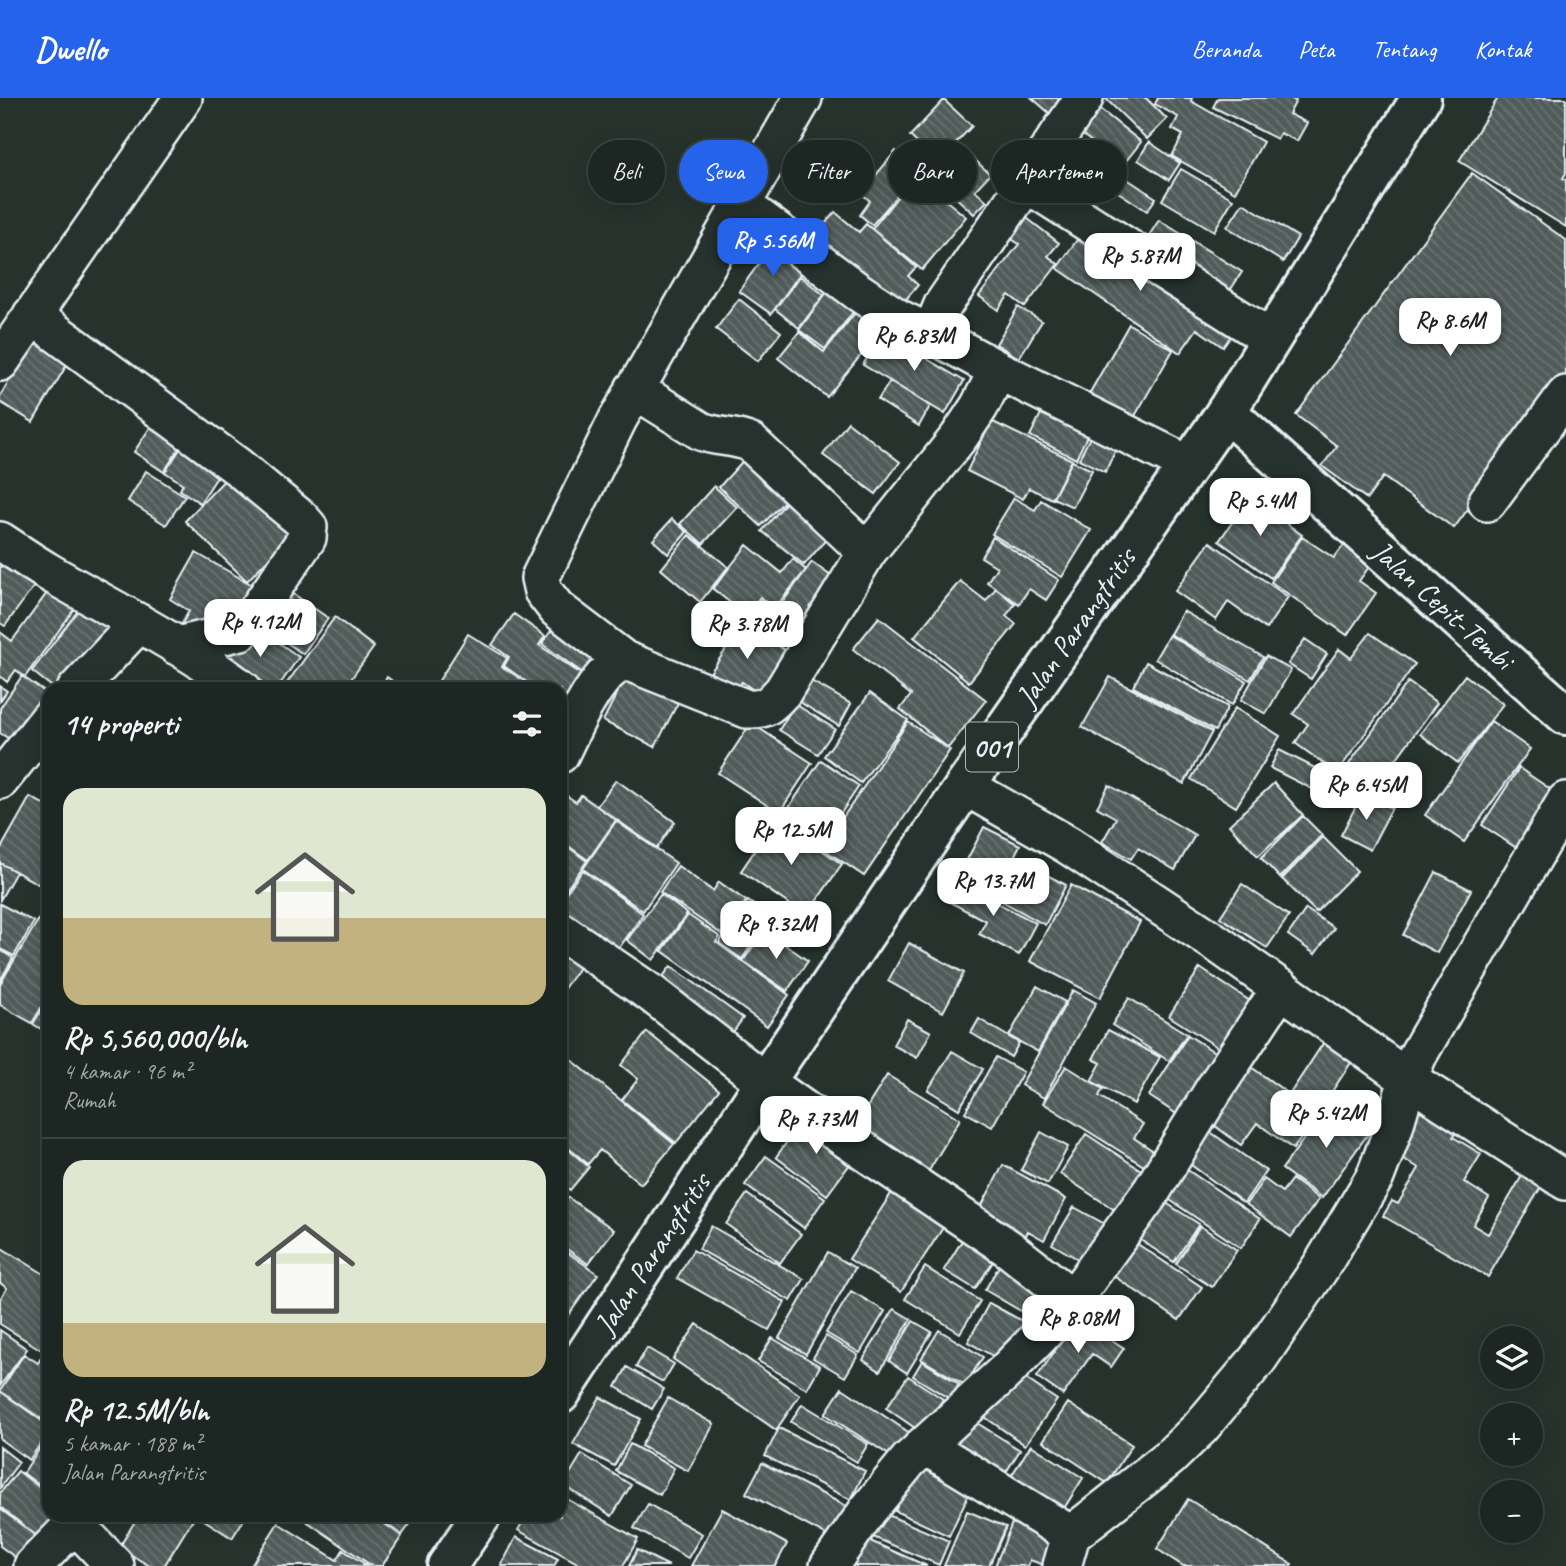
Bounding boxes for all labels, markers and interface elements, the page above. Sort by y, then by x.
text: Dwello [35,28,107,70]
text: Beranda [1192,34,1260,64]
text: Peta [1298,34,1334,64]
text: Tentang [1372,34,1437,64]
text: Kontak [1475,34,1531,64]
chip: Beli [588,140,665,203]
chip: Sewa [679,140,768,203]
chip: Filter [782,140,874,203]
chip: Baru [888,140,977,203]
chip: Apartemen [991,140,1127,203]
pin: Rp 5.56M [701,218,845,278]
text: Rp 5.56M [733,226,813,255]
pin: Rp 5.87M [1068,234,1212,293]
text: Rp 5.87M [1100,241,1180,270]
pin: Rp 8.6M [1385,299,1515,358]
text: Rp 8.6M [1415,306,1485,335]
pin: Rp 6.83M [842,314,986,373]
text: Rp 6.83M [874,321,954,350]
pin: Rp 5.4M [1195,478,1325,538]
text: Rp 5.4M [1226,486,1294,515]
street label: Jalan Cepit-Tembi [1362,531,1524,680]
street label: Jalan Parangtritis [1006,538,1146,716]
pin: Rp 4.12M [188,600,332,659]
pin: Rp 3.78M [675,602,819,661]
text: Rp 4.12M [220,607,300,636]
text: Rp 3.78M [707,609,787,638]
text: 14 properti [63,705,178,743]
icon: filters [508,705,546,743]
road number: 001 [966,722,1018,772]
pin: Rp 6.45M [1294,762,1438,822]
text: Rp 6.45M [1326,770,1406,799]
pin: Rp 12.5M [719,808,863,867]
text: Rp 12.5M [751,815,831,844]
icon: home [242,834,368,960]
pin: Rp 13.7M [921,858,1065,918]
text: Rp 13.7M [953,866,1033,895]
pin: Rp 9.32M [704,902,848,961]
text: Rp 9.32M [736,909,816,938]
text: Rp 5,560,000/bln [63,1019,247,1057]
text: 4 kamar · 96 m² [63,1057,191,1086]
text: Rumah [63,1086,116,1115]
pin: Rp 5.42M [1254,1090,1398,1150]
pin: Rp 7.73M [744,1096,888,1156]
text: Rp 5.42M [1286,1098,1366,1127]
text: Rp 7.73M [776,1104,856,1133]
street label: Jalan Parangtritis [584,1163,720,1343]
icon: home [242,1206,368,1332]
pin: Rp 8.08M [1006,1296,1150,1355]
text: Rp 8.08M [1038,1303,1118,1332]
map controls [1480,1326,1543,1543]
button: layers [1480,1326,1543,1389]
text: Rp 12.5M/bln [63,1391,209,1429]
button: + [1480,1403,1543,1466]
text: 5 kamar · 188 m² [63,1429,201,1458]
text: Jalan Parangtritis [63,1458,205,1487]
button: − [1480,1480,1543,1543]

